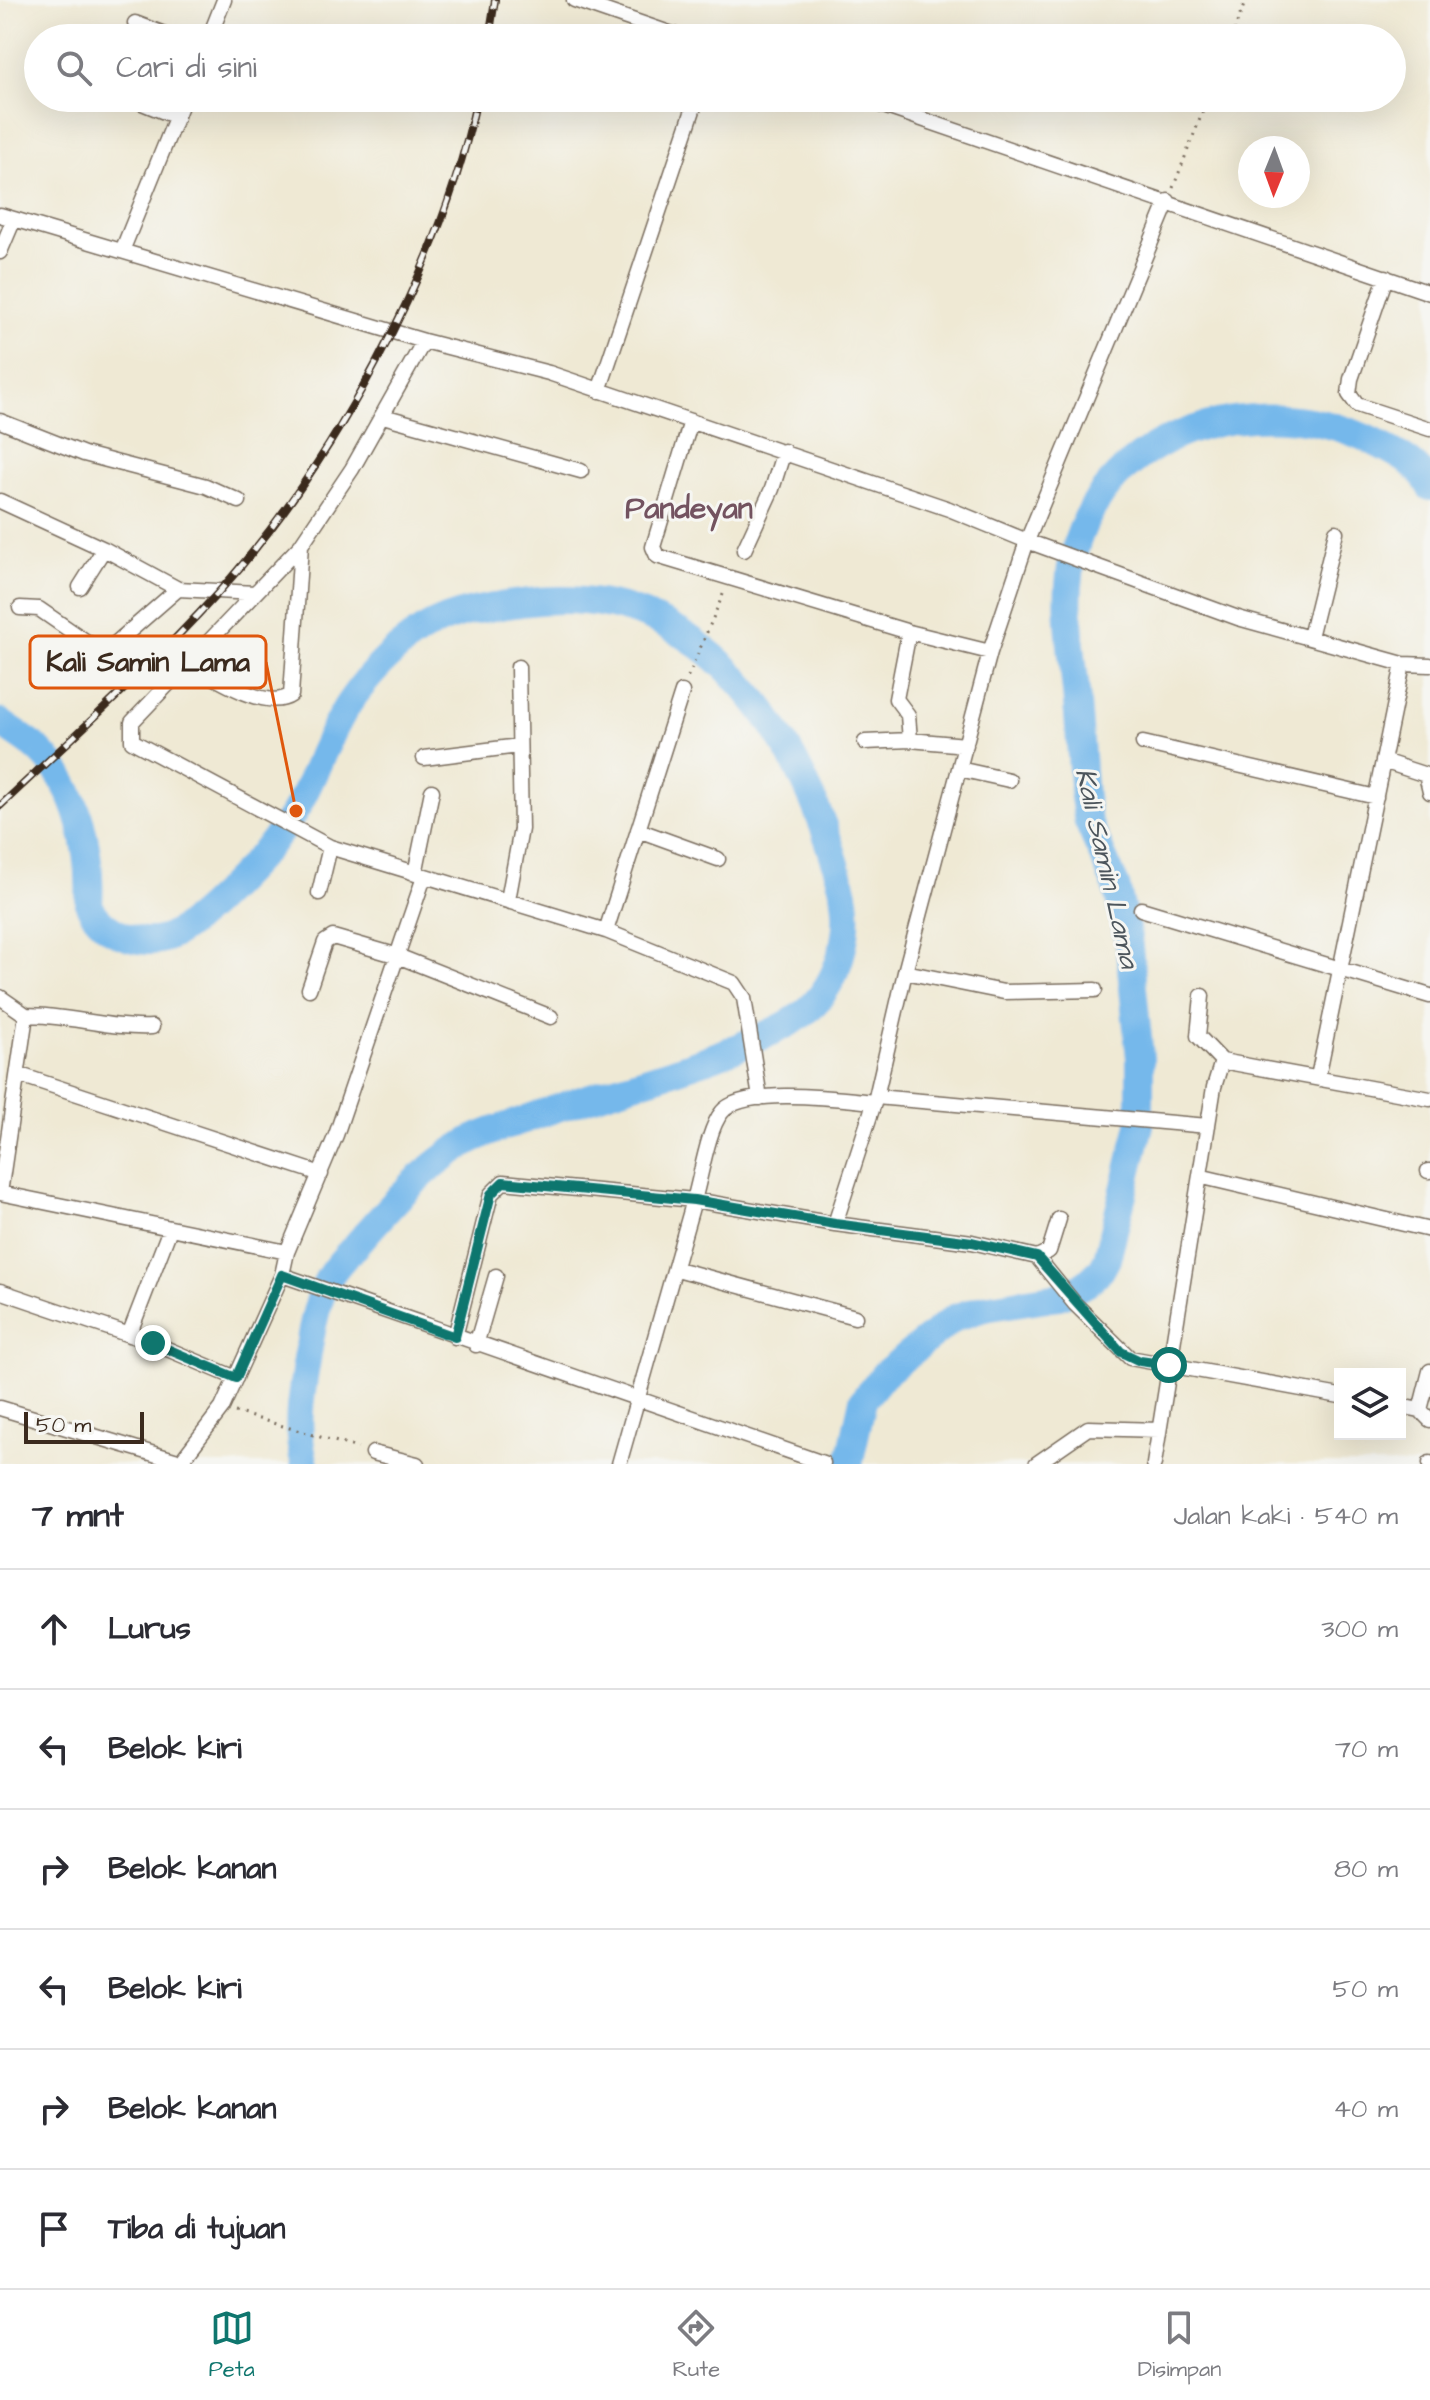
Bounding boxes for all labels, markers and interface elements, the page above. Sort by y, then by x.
search box [24,24,1406,112]
icon: search [52,46,96,90]
text: Cari di sini [116,47,257,89]
north arrow [1238,136,1310,208]
district label: Pandeyan [625,488,753,532]
callout: Kali Samin Lama [30,636,266,688]
text: Kali Samin Lama [46,643,251,682]
water label: Kali Samin Lama [1065,764,1149,974]
route end [135,1325,171,1361]
route start [1151,1347,1187,1383]
map controls [1334,1368,1406,1440]
button: layers [1334,1368,1406,1440]
scale bar [24,1408,144,1444]
text: 50 m [36,1410,91,1441]
text: 7 mnt [32,1492,124,1540]
text: Jalan kaki · 540 m [1174,1498,1398,1534]
icon: ahead [32,1607,76,1651]
text: Lurus [108,1608,191,1650]
text: 300 m [1321,1611,1398,1647]
icon: left [32,1727,76,1771]
text: Belok kiri [108,1728,242,1770]
text: 70 m [1335,1731,1398,1767]
icon: right [32,1847,76,1891]
text: Belok kanan [108,1848,277,1890]
text: 80 m [1334,1851,1398,1887]
icon: left [32,1967,76,2011]
text: Belok kiri [108,1968,242,2010]
text: 50 m [1333,1971,1398,2007]
icon: right [32,2087,76,2131]
text: Belok kanan [108,2088,277,2130]
text: 40 m [1333,2091,1398,2127]
icon: arrive [32,2207,76,2251]
text: Tiba di tujuan [108,2208,285,2250]
tab: Peta [209,2306,255,2385]
tab: Rute [672,2306,720,2385]
tab: Disimpan [1138,2306,1221,2385]

